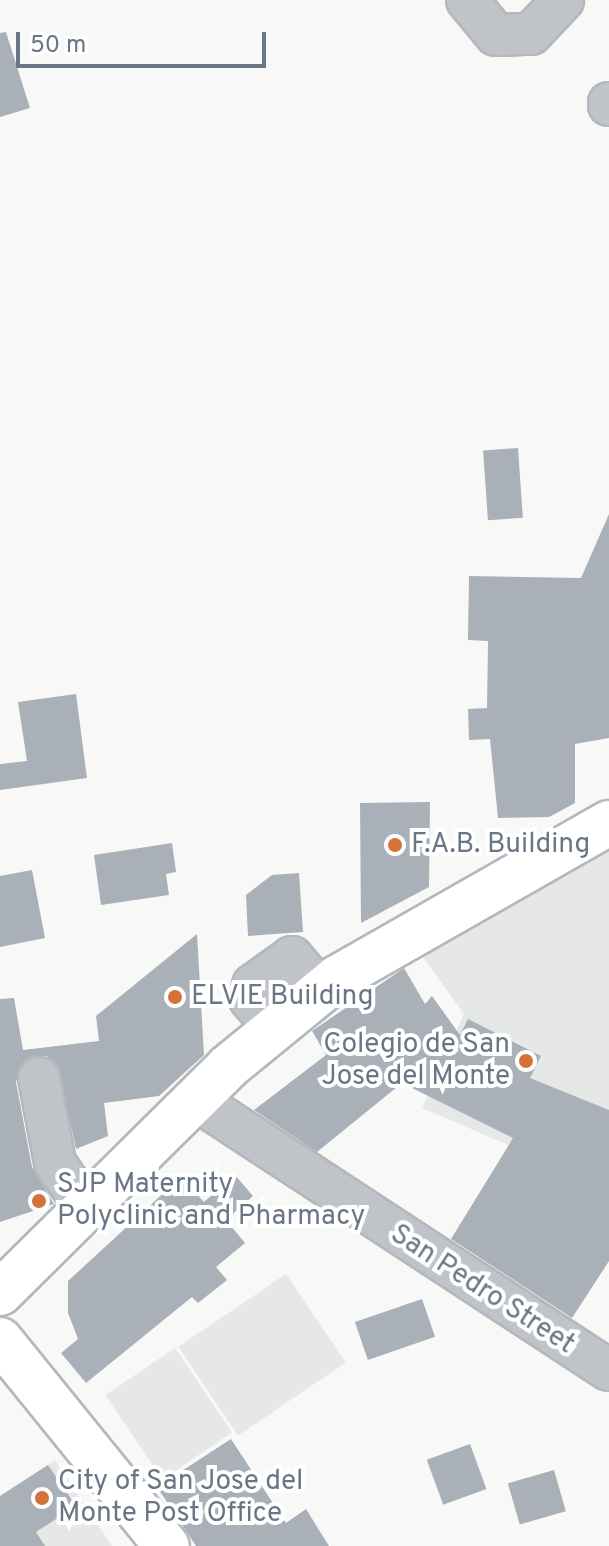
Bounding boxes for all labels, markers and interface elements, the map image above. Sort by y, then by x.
scale bar [20,16,270,66]
text: 50 m [30,31,86,61]
place label: F.A.B. Building [411,828,590,862]
marker: F.A.B. Building [386,836,404,854]
place label: ELVIE Building [191,980,373,1014]
marker: ELVIE Building [166,988,184,1006]
place label: Colegio de San Jose del Monte [321,1028,510,1094]
marker: Colegio de San Jose del Monte [517,1052,535,1070]
place label: SJP Maternity Polyclinic and Pharmacy [57,1168,365,1234]
marker: SJP Maternity Polyclinic and Pharmacy [28,1190,50,1212]
street label: San Pedro Street [384,1218,580,1362]
place label: City of San Jose del Monte Post Office [58,1465,303,1531]
marker: City of San Jose del Monte Post Office [33,1489,51,1507]

